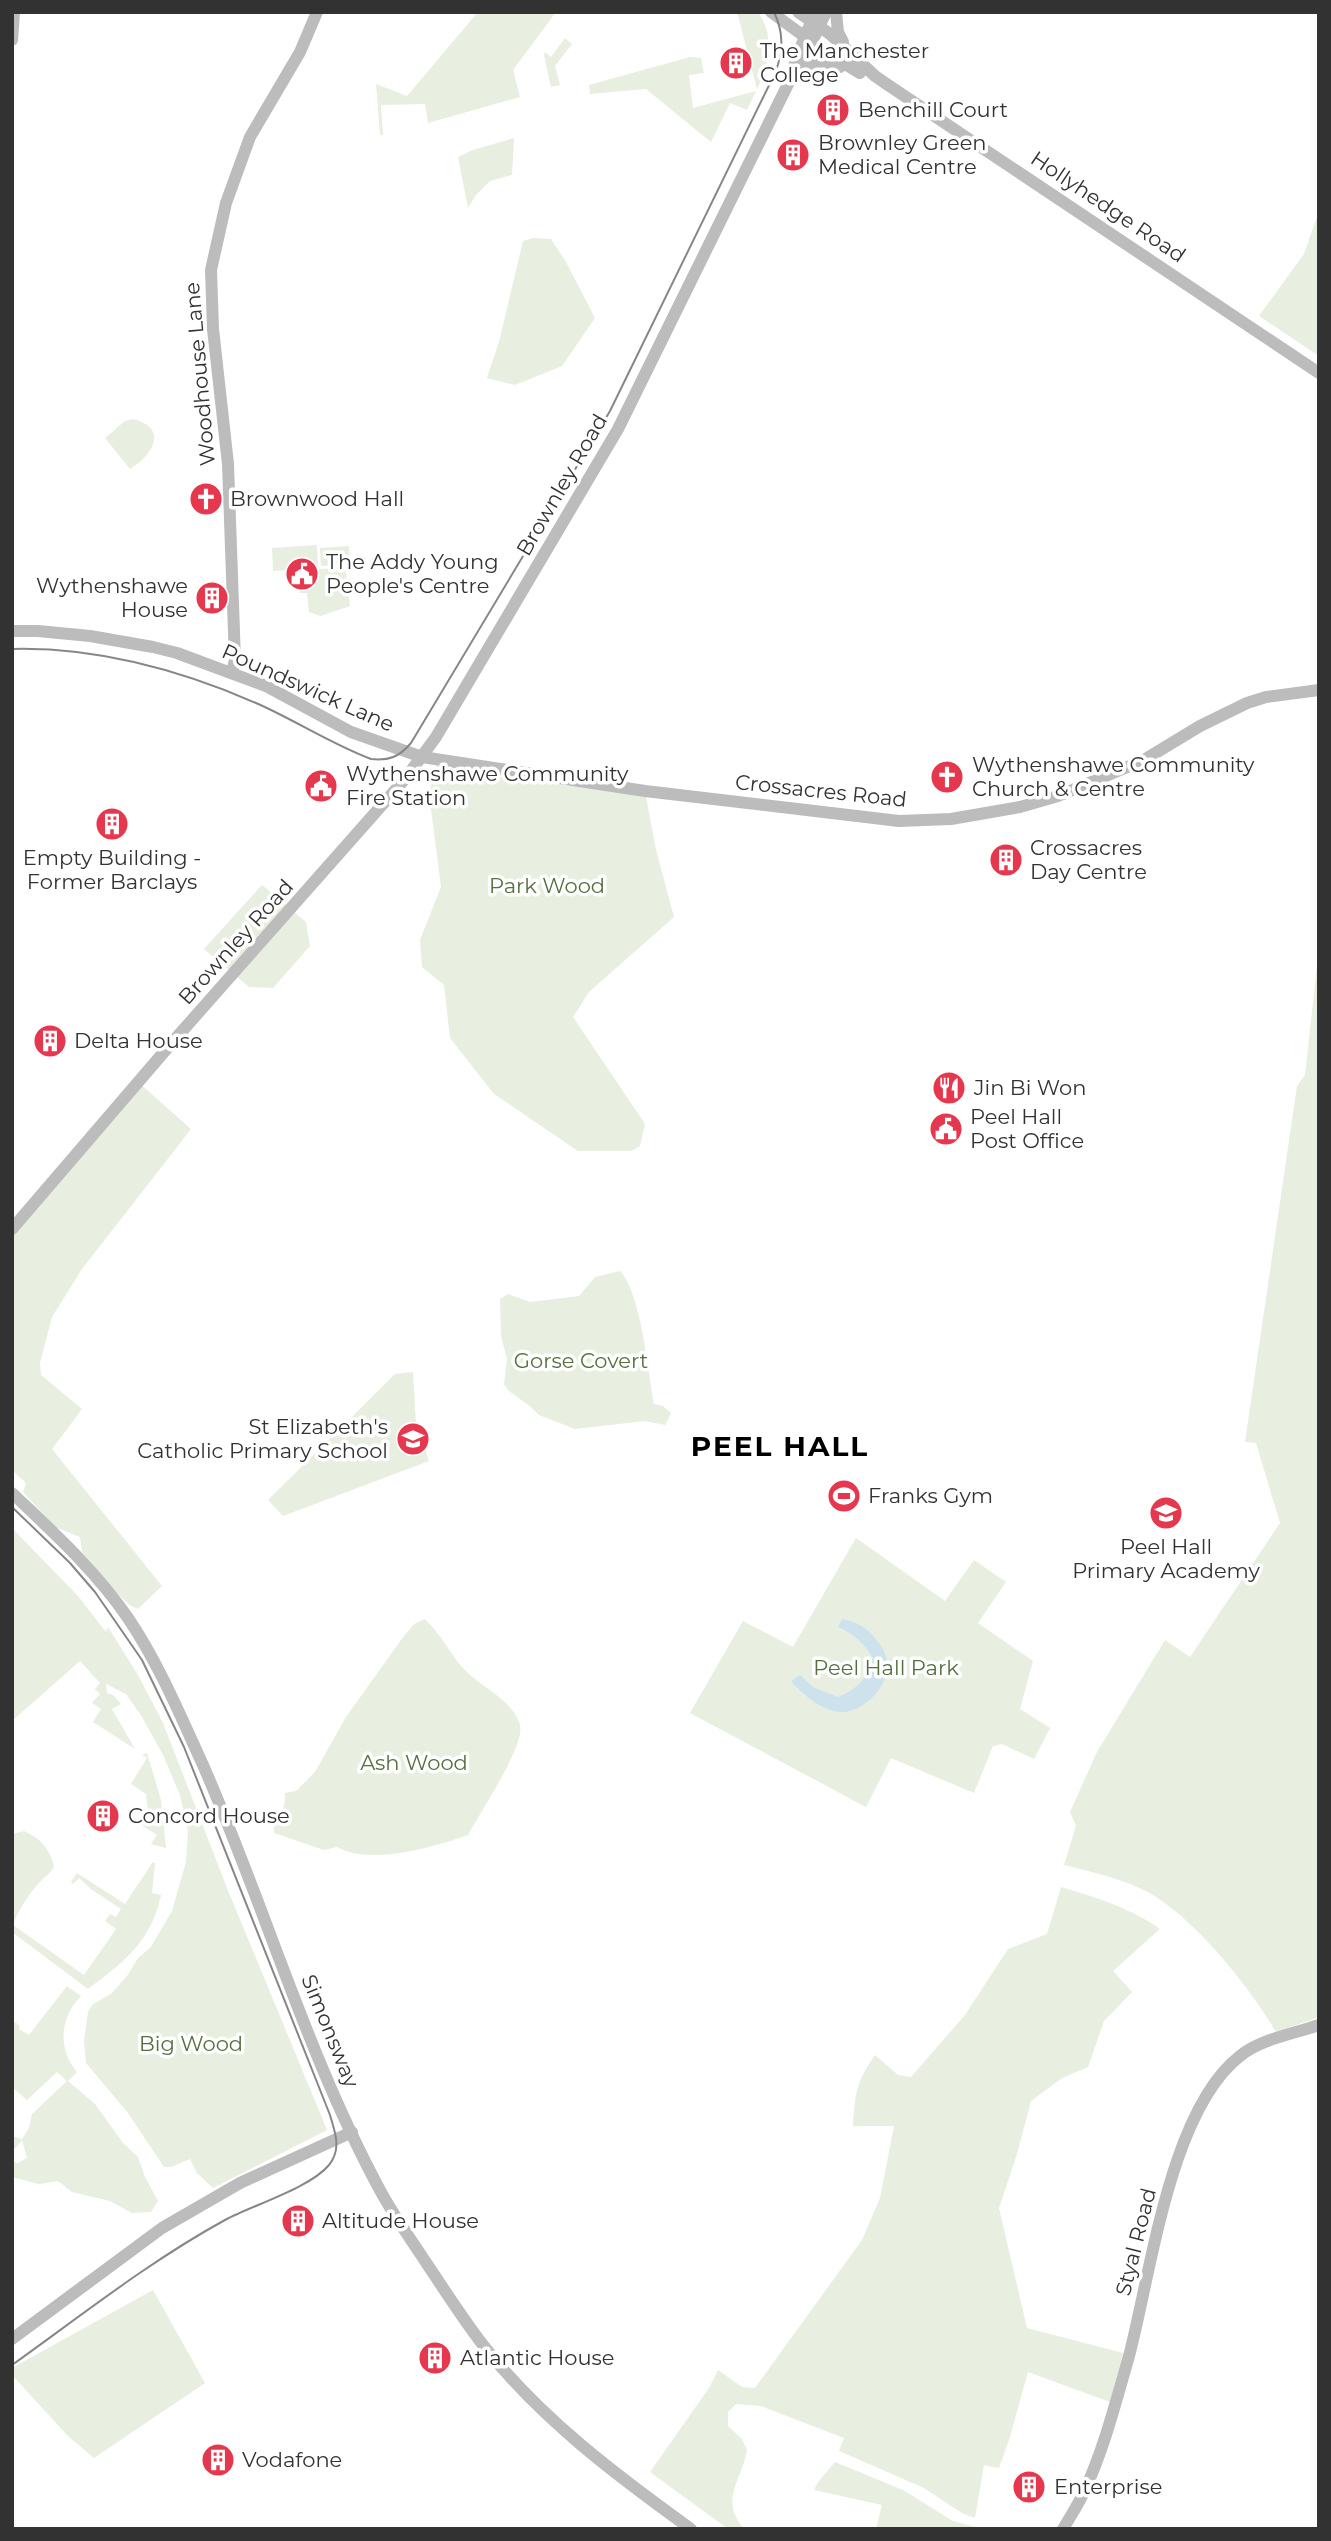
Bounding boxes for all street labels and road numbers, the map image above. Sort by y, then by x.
street label: Hollyhedge Road [1026,145,1190,268]
street label: Woodhouse Lane [179,281,220,467]
street label: Brownley Road [511,409,612,560]
street label: Poundswick Lane [218,638,398,737]
street label: Crossacres Road [734,769,908,812]
street label: Brownley Road [173,874,298,1009]
street label: Simonsway [296,1971,365,2092]
street label: Styal Road [1110,2185,1161,2298]

